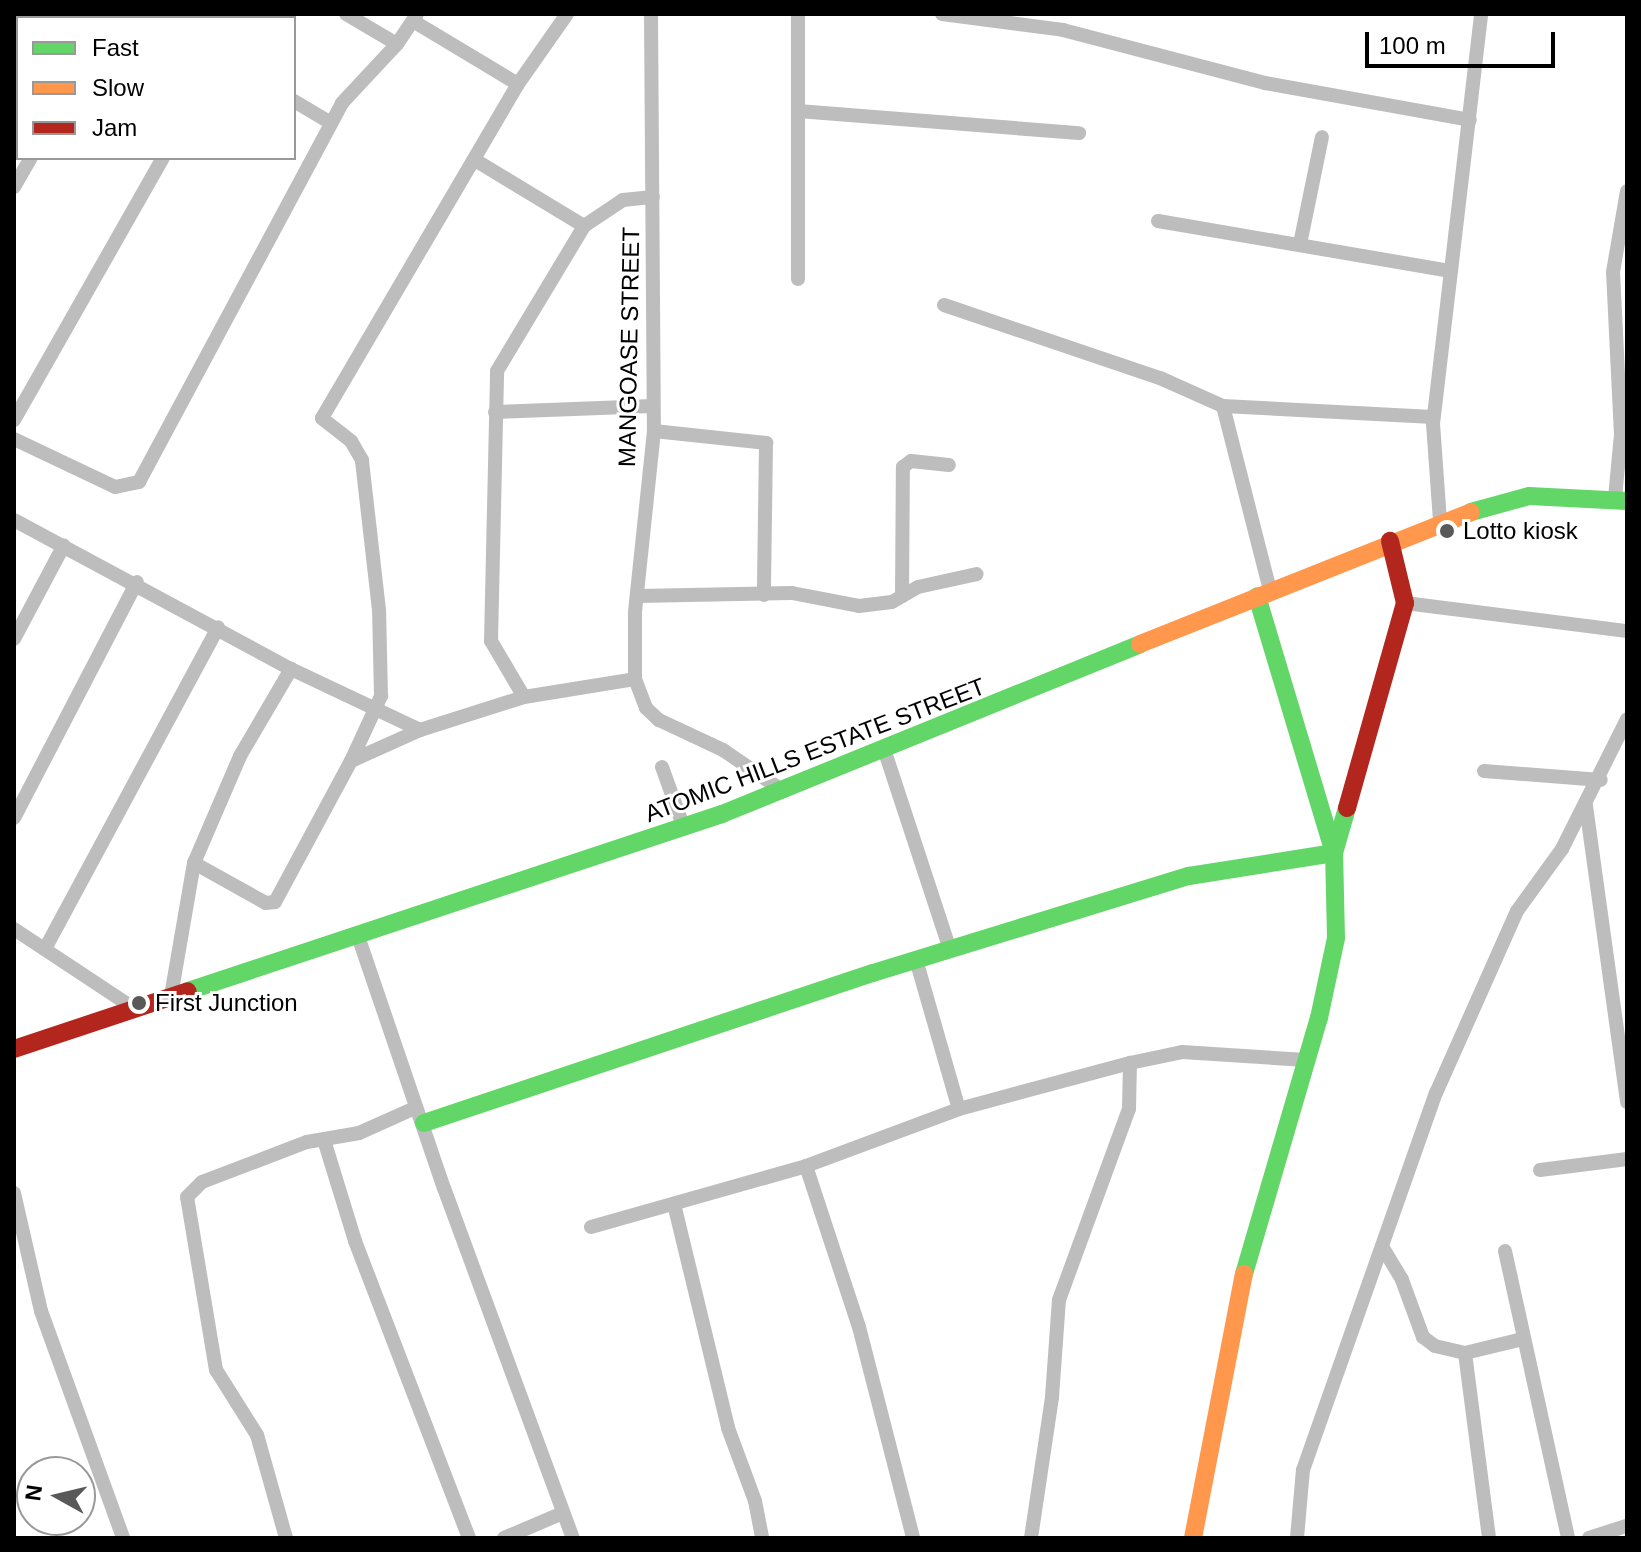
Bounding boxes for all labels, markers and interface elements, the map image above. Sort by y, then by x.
legend [16,16,296,160]
scale bar [1369,16,1559,66]
text: 100 m [1379,32,1446,59]
text: Fast [92,34,139,61]
text: Slow [92,74,144,101]
text: Jam [92,114,137,141]
street label: MANGOASE STREET [613,227,645,467]
place label: Lotto kiosk [1463,517,1578,545]
marker: Lotto kiosk [1438,522,1456,540]
street label: ATOMIC HILLS ESTATE STREET [641,672,989,828]
place label: First Junction [155,989,298,1017]
marker: First Junction [130,994,148,1012]
north arrow [16,1456,96,1536]
text: N [20,1483,47,1502]

